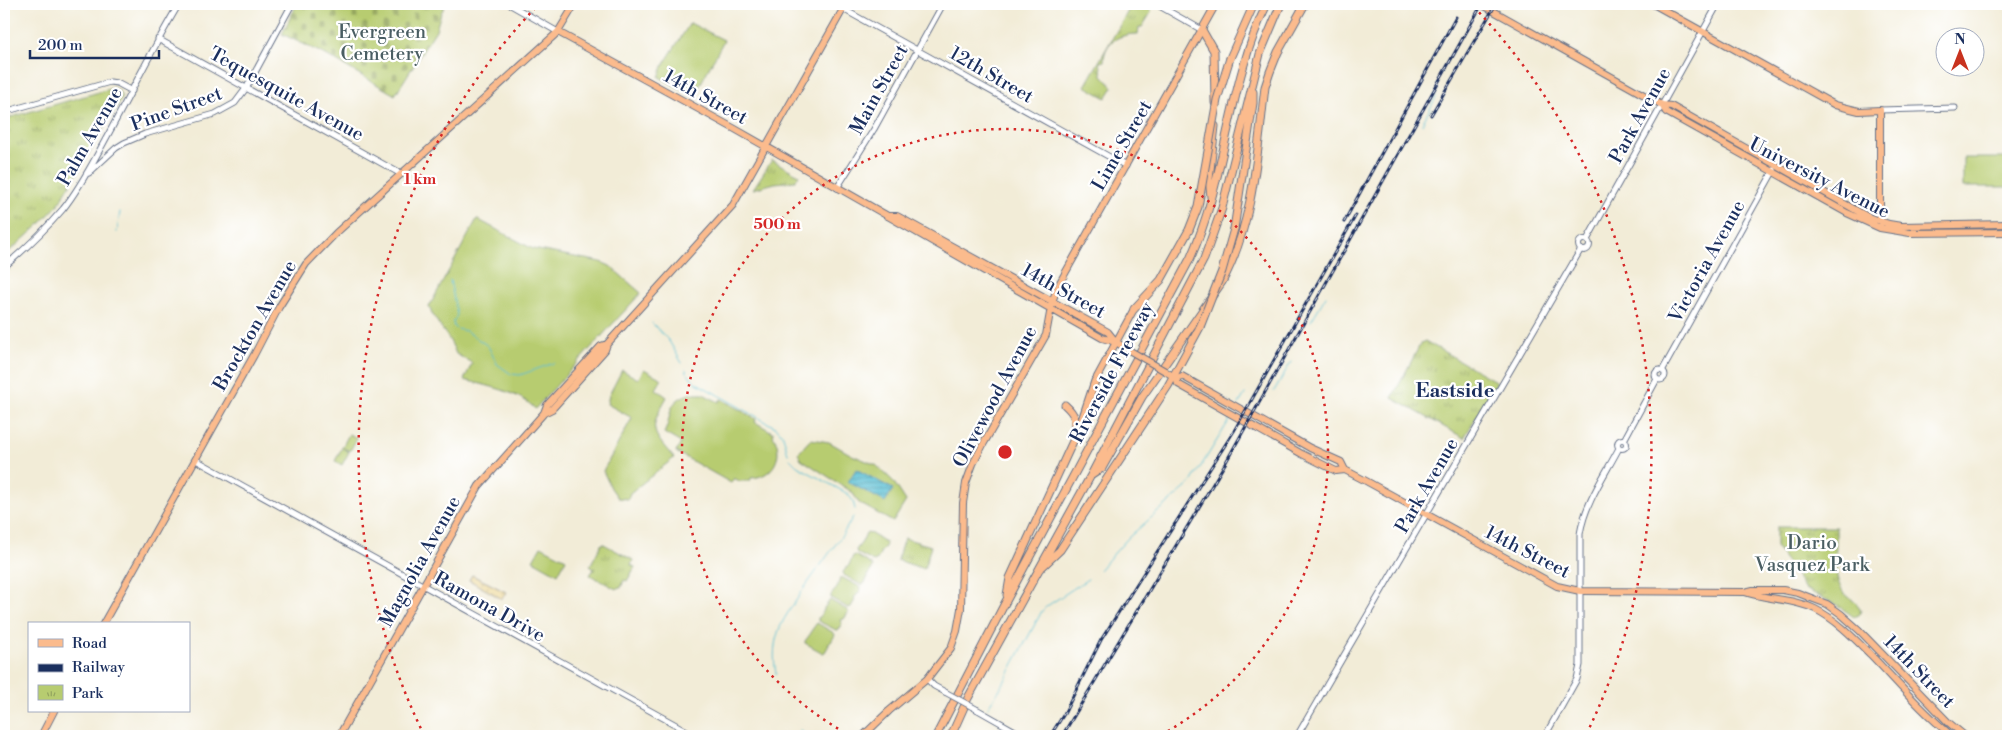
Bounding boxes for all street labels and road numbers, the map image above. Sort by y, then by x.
street label: Main Street [844,40,914,139]
street label: Tequesquite Avenue [205,41,368,146]
street label: 12th Street [945,41,1038,109]
street label: Park Avenue [1604,63,1676,168]
street label: 14th Street [659,64,752,130]
street label: Pine Street [127,81,226,137]
street label: Palm Avenue [52,83,128,190]
street label: Lime Street [1086,96,1158,195]
street label: University Avenue [1745,132,1894,224]
street label: Victoria Avenue [1663,196,1750,328]
street label: Brockton Avenue [207,256,302,396]
street label: 14th Street [1017,258,1110,324]
street label: Riverside Freeway [1065,297,1160,447]
street label: Olivewood Avenue [947,321,1042,471]
street label: Park Avenue [1390,434,1464,537]
street label: Magnolia Avenue [374,492,466,631]
street label: 14th Street [1481,520,1574,584]
street label: Ramona Drive [430,566,549,647]
street label: 14th Street [1879,630,1960,714]

